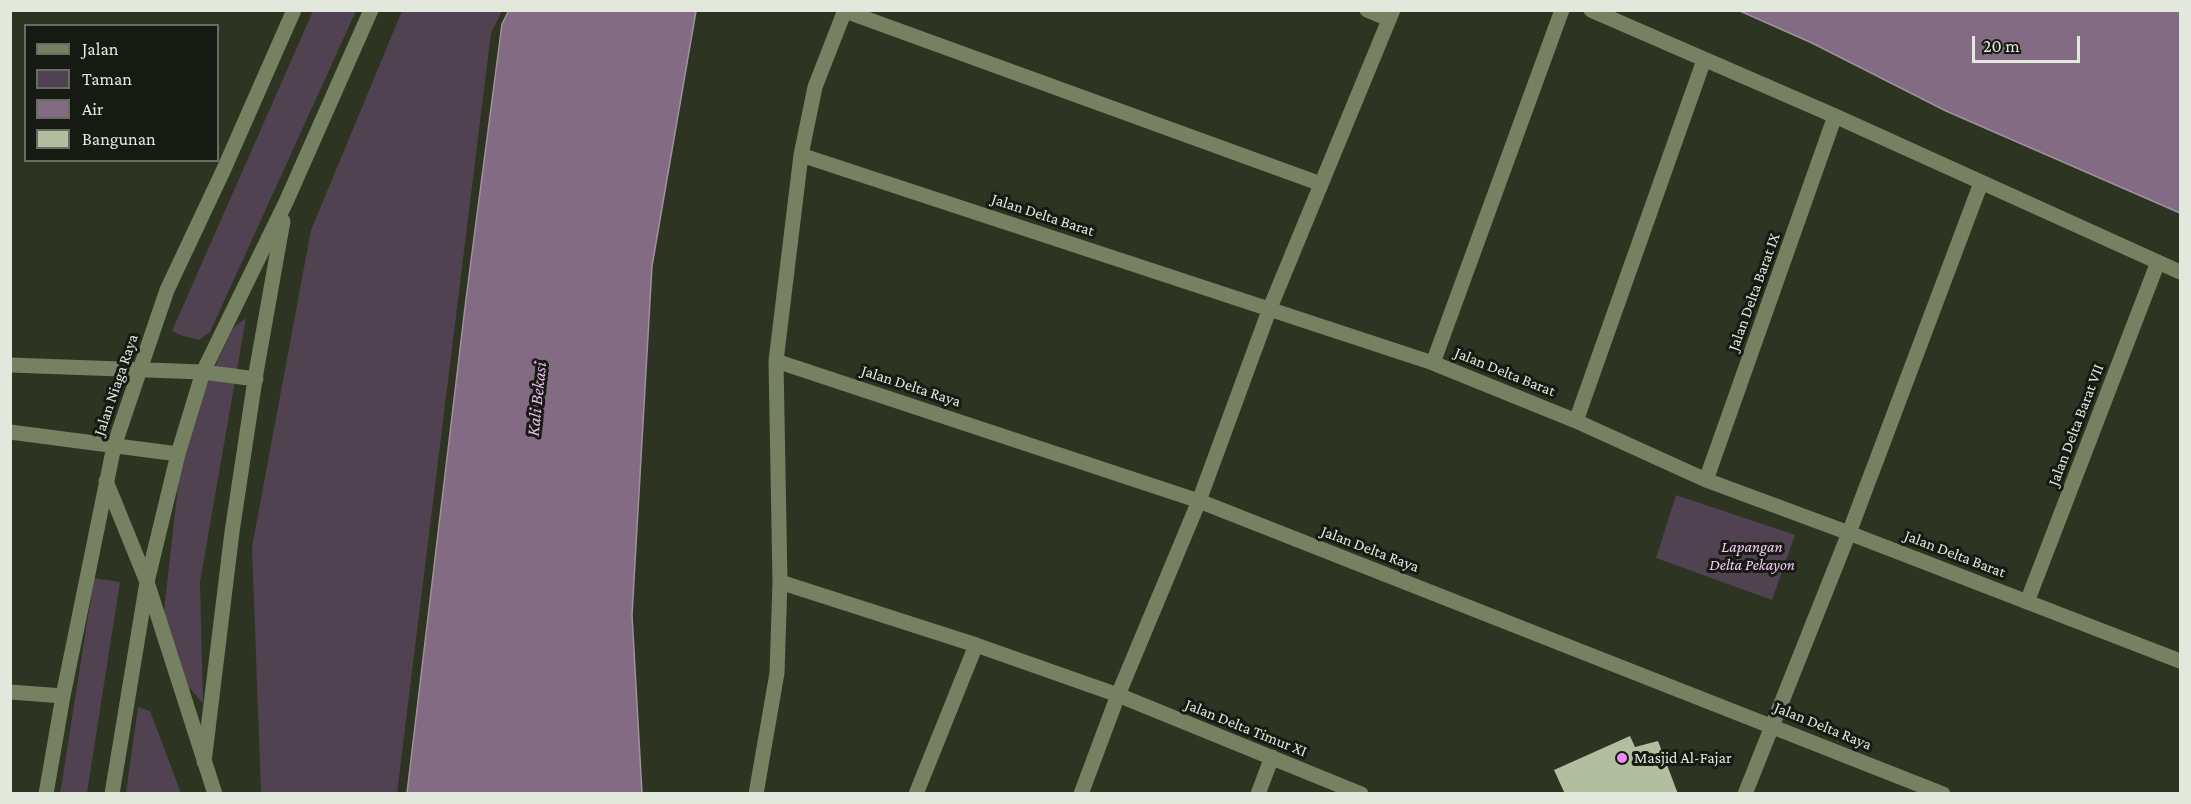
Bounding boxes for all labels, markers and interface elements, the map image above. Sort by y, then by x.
legend [24,24,219,162]
scale bar [1975,24,2083,62]
text: 20 m [1983,36,2020,56]
text: Jalan [82,39,118,59]
text: Taman [82,69,132,89]
text: Air [82,99,103,119]
text: Bangunan [82,129,156,149]
street label: Jalan Delta Barat [989,189,1097,241]
street label: Jalan Delta Barat IX [1724,230,1784,354]
street label: Jalan Niaga Raya [90,332,142,438]
street label: Jalan Delta Barat [1452,343,1558,401]
water label: Kali Bekasi [522,361,552,437]
street label: Jalan Delta Raya [859,361,963,411]
street label: Jalan Delta Barat VII [2044,361,2108,489]
street label: Jalan Delta Raya [1318,521,1422,577]
street label: Jalan Delta Barat [1902,526,2008,582]
park label: Lapangan Delta Pekayon [1709,537,1795,575]
street label: Jalan Delta Timur XI [1182,695,1310,761]
street label: Jalan Delta Raya [1771,698,1875,754]
place label: Masjid Al-Fajar [1634,748,1732,768]
marker: Masjid Al-Fajar [1615,751,1629,765]

